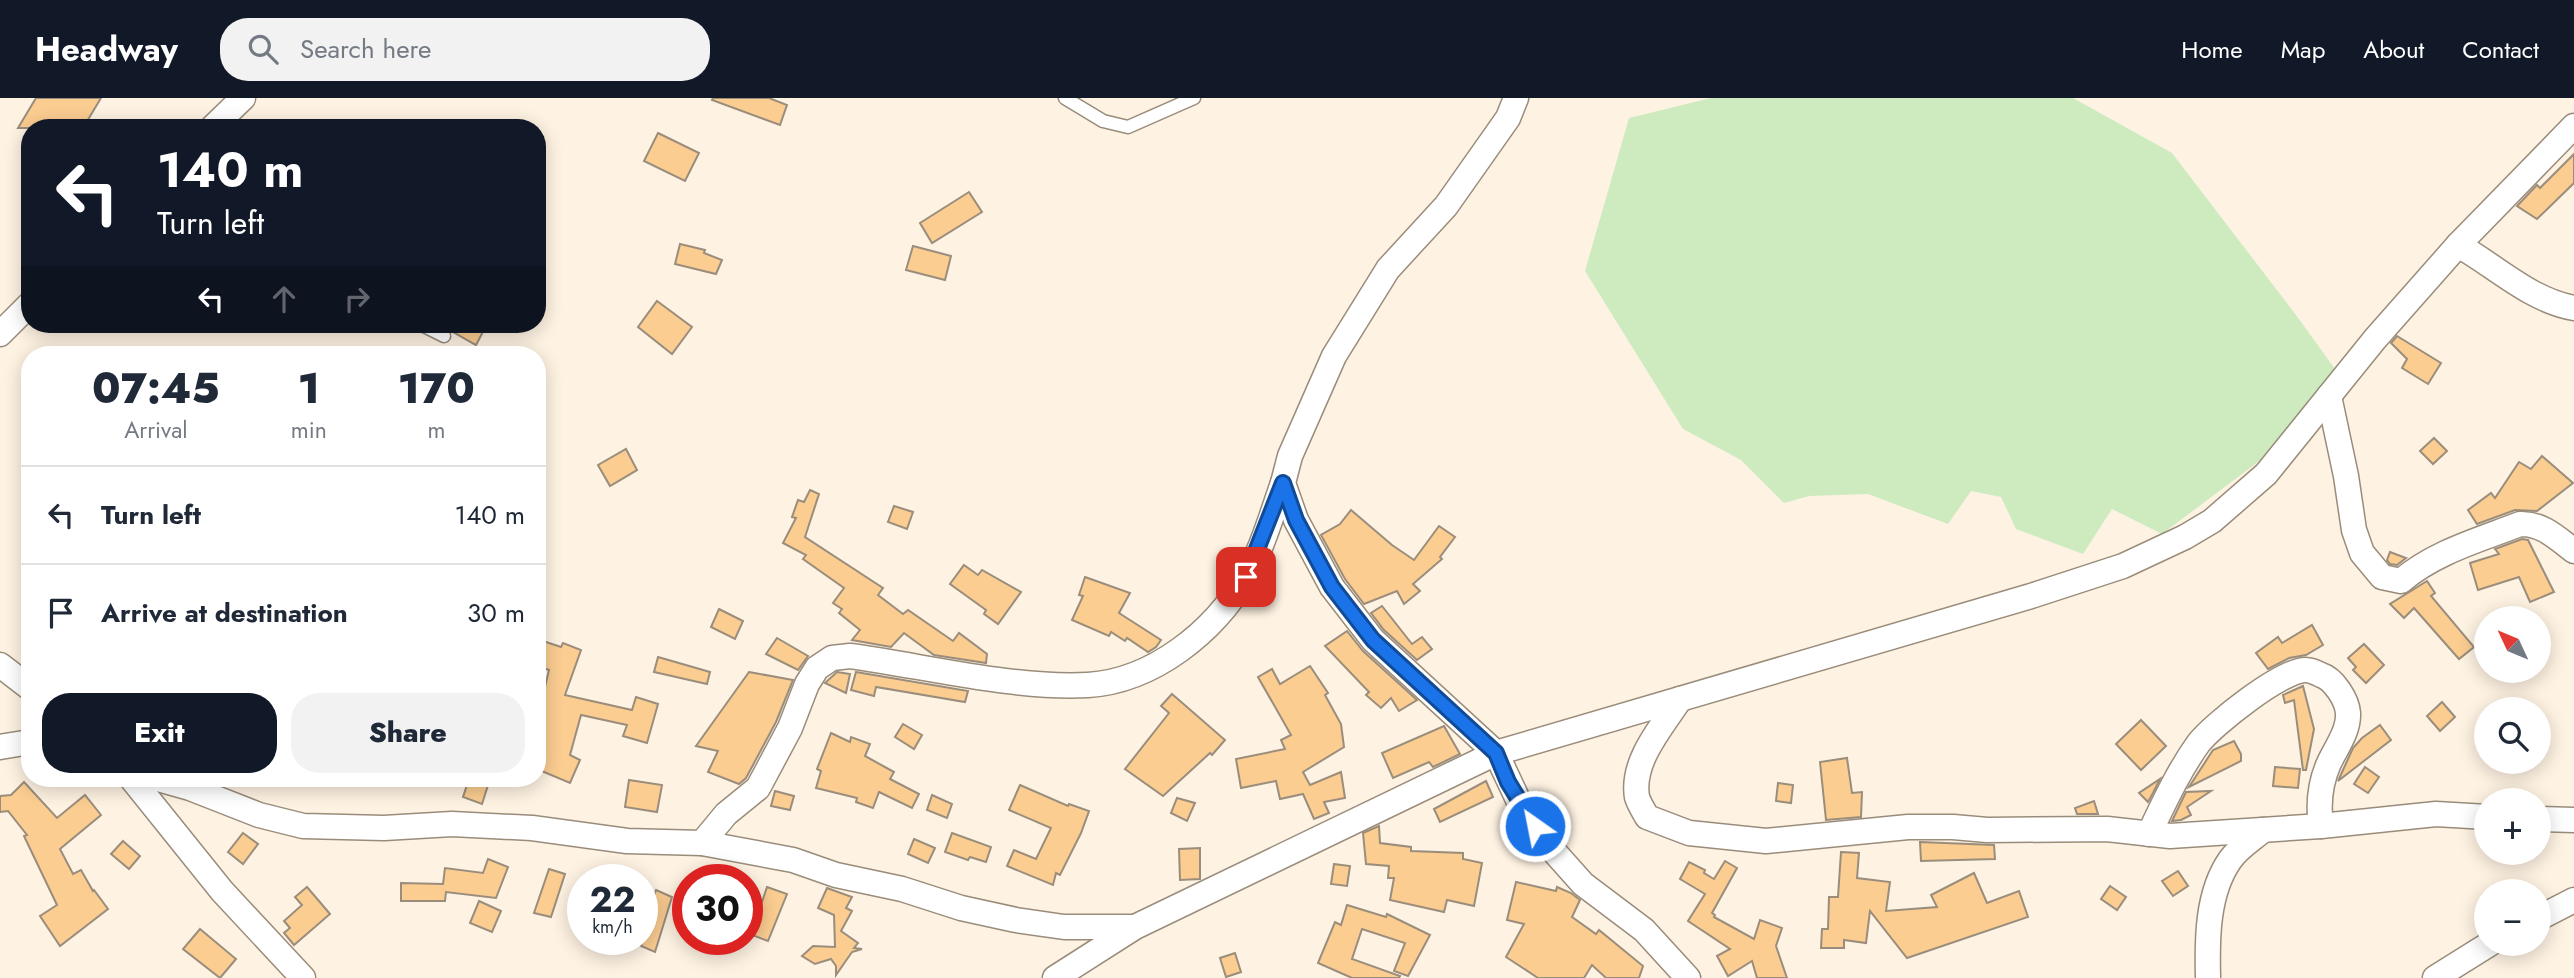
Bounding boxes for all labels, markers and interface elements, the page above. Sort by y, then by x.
search box [220,18,710,81]
text: Headway [35,26,178,73]
icon: search [244,30,282,68]
text: Search here [300,30,431,68]
text: Home [2181,32,2243,67]
text: Map [2281,32,2325,67]
text: About [2363,32,2424,67]
text: Contact [2462,32,2539,67]
text: 140 m [157,135,303,205]
icon: left [42,147,133,238]
text: Turn left [157,200,264,246]
icon: left [192,280,230,318]
icon: ahead [265,280,303,318]
icon: right [338,280,376,318]
text: 07:45 [92,358,220,419]
text: 1 [298,358,320,419]
text: 170 [398,358,475,419]
text: Arrival [124,413,188,447]
text: min [291,413,327,447]
text: m [427,413,445,447]
icon: left [42,496,80,534]
text: Turn left [101,496,201,534]
text: 140 m [454,496,525,534]
pin [1216,547,1276,607]
icon: arrive [1227,558,1265,596]
icon: arrive [42,594,80,632]
text: Arrive at destination [101,594,348,632]
text: 30 m [467,594,525,632]
north arrow [2474,606,2552,682]
map controls [2474,606,2551,956]
button: Exit [42,693,277,773]
button: Share [291,693,525,773]
button: search [2474,697,2551,774]
button: + [2474,788,2551,865]
position arrow [1498,789,1572,863]
speed limit sign: 30 [672,864,763,955]
text: 22 [590,875,635,925]
button: − [2474,879,2551,956]
text: km/h [592,914,633,940]

